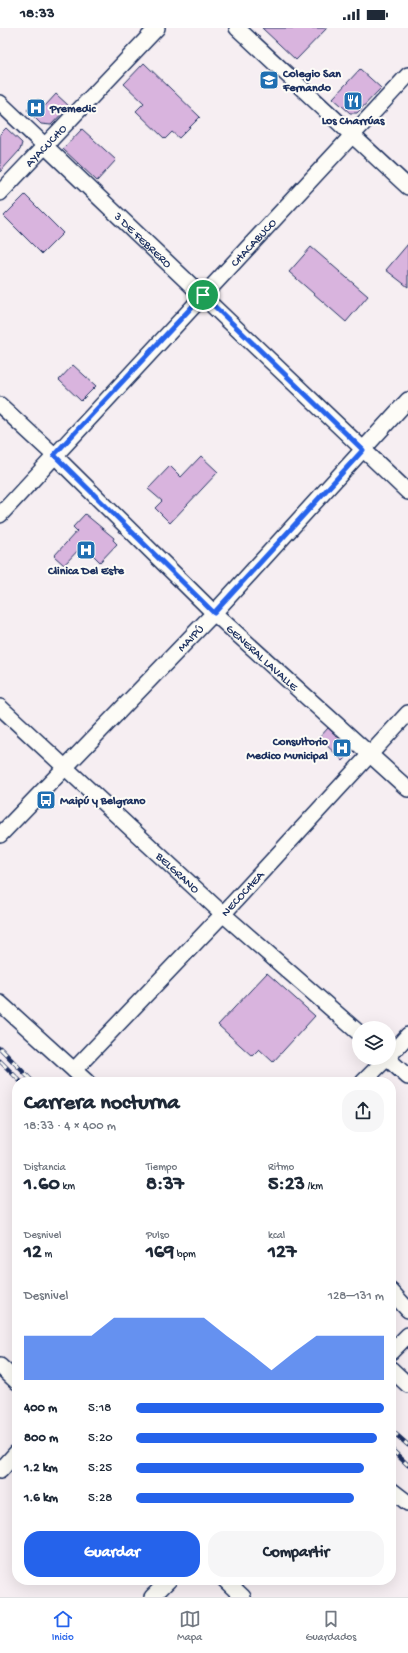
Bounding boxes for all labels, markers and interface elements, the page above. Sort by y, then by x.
text: 18:33 [20,5,55,23]
place label: Colegio San Fernando [282,68,341,96]
school or university icon: Colegio San Fernando [258,69,280,91]
restaurant icon: Los Charrúas [342,90,364,112]
hospital icon: Premedic [25,97,47,119]
place label: Premedic [49,103,96,117]
place label: Los Charrúas [322,115,385,129]
street label: AYACUCHO [23,122,71,171]
street label: 3 DE FEBRERO [109,210,174,272]
street label: CHACABUCO [229,217,280,271]
pin [186,278,220,312]
icon: arrive [192,284,214,306]
hospital icon: Clinica Del Este [75,539,97,561]
place label: Clinica Del Este [47,565,125,579]
street label: GENERAL LAVALLE [222,622,301,695]
street label: MAIPÚ [176,623,208,655]
place label: Consultorio Medico Municipal [247,736,329,764]
hospital icon: Consultorio Medico Municipal [331,737,353,759]
bus stop icon: Maipú y Belgrano [35,789,57,811]
place label: Maipú y Belgrano [60,795,146,809]
street label: BELGRANO [151,850,201,897]
street label: NECOCHEA [219,868,269,920]
map controls [352,1021,396,1065]
button: layers [352,1021,396,1065]
button: share [342,1090,384,1132]
text: Carrera nocturna [24,1091,179,1117]
text: 18:33 · 4 × 400 m [24,1119,116,1134]
text: Distancia [24,1162,66,1174]
text: Tiempo [146,1162,177,1174]
text: Ritmo [268,1162,294,1174]
text: 1.60 [24,1174,60,1197]
text: 8:37 [146,1174,184,1197]
text: 5:23 [268,1174,305,1197]
text: km [60,1181,75,1193]
text: /km [305,1181,323,1193]
text: Desnivel [24,1230,61,1242]
text: Pulso [146,1230,169,1242]
text: kcal [268,1230,285,1242]
text: 12 [24,1242,42,1265]
text: 169 [146,1242,174,1265]
text: 127 [268,1242,296,1265]
text: m [42,1249,52,1261]
text: bpm [174,1249,196,1261]
text: Desnivel [24,1289,68,1304]
text: 128–131 m [328,1289,384,1304]
text: 400 m [24,1401,57,1416]
text: 5:18 [88,1401,111,1416]
text: 800 m [24,1431,58,1446]
text: 5:20 [88,1431,113,1446]
text: 1.2 km [24,1461,58,1476]
text: 5:25 [88,1461,112,1476]
text: 1.6 km [24,1491,58,1506]
text: 5:28 [88,1491,112,1506]
button: Guardar [24,1531,200,1577]
button: Compartir [208,1531,384,1577]
tab: Inicio [52,1608,74,1644]
tab: Mapa [177,1608,202,1644]
tab: Guardados [305,1608,356,1644]

